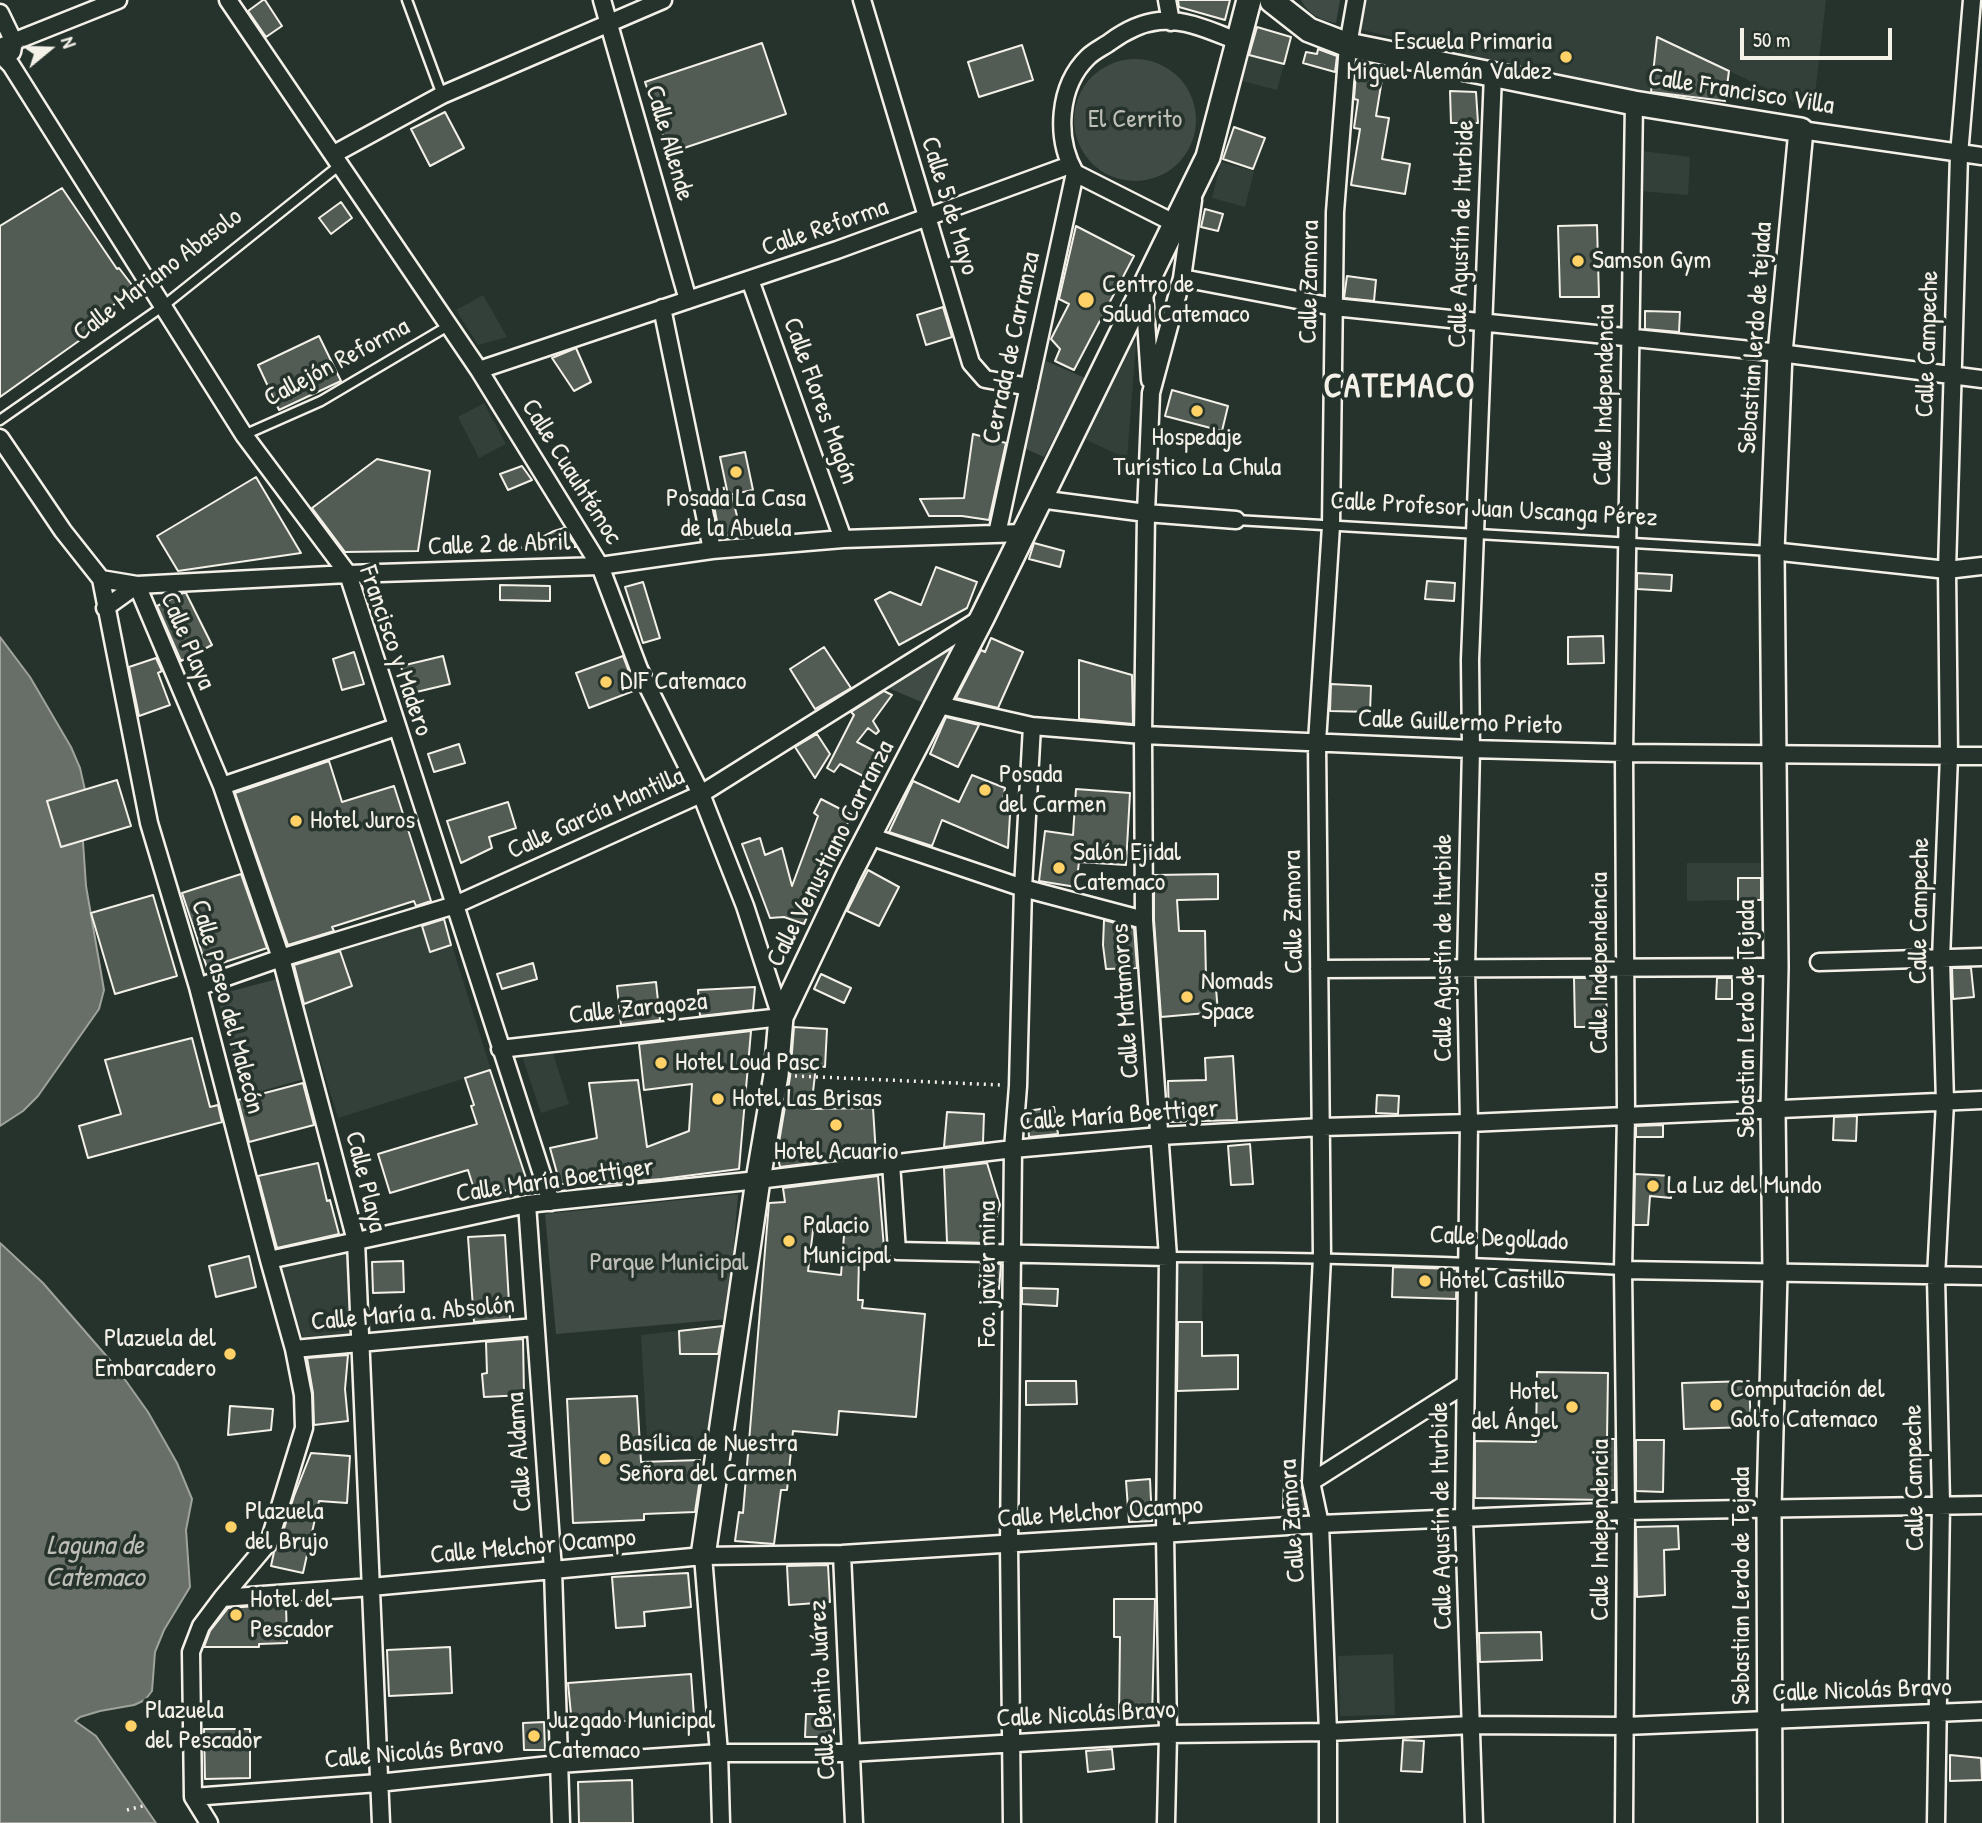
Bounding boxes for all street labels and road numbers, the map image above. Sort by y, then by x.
street label: Calle Francisco Villa [1646,62,1836,122]
street label: Calle Allende [638,82,700,204]
street label: Calle Agustín de Iturbide [1442,119,1482,349]
street label: Calle 5 de Mayo [913,133,985,279]
street label: Calle Reforma [758,192,892,264]
street label: Calle Mariano Abasolo [67,201,249,349]
street label: Calle Zamora [1293,220,1327,344]
street label: Sebastian lerdo de tejada [1732,221,1780,455]
street label: Cerrada de Carranza [976,249,1048,447]
street label: Calle Campeche [1910,270,1946,418]
street label: Calle Independencia [1588,304,1622,486]
street label: Callejón Reforma [259,312,415,414]
street label: Calle Flores Magón [775,313,865,489]
street label: Calle Cuauhtémoc [514,393,628,551]
street label: Calle Profesor Juan Uscanga Pérez [1330,486,1658,534]
street label: Calle 2 de Abril [427,527,571,563]
street label: Francisco y Madero [351,562,439,740]
street label: Calle Playa [153,588,221,694]
street label: Calle Guillermo Prieto [1357,704,1563,742]
street label: Calle Venustiano Carranza [760,736,902,972]
street label: Calle García Mantilla [503,761,689,867]
street label: Calle Agustín de Iturbide [1428,834,1460,1062]
street label: Calle Campeche [1903,837,1937,985]
street label: Calle Zamora [1277,850,1311,974]
street label: Calle Independencia [1584,872,1616,1054]
street label: Calle Paseo del Malecón [183,897,271,1117]
street label: Sebastian Lerdo de Tejada [1731,900,1763,1138]
street label: Calle Matamoros [1105,922,1147,1080]
street label: Calle Zaragoza [567,986,709,1032]
street label: Calle María Boettiger [1019,1093,1219,1139]
street label: Calle Playa [337,1128,393,1236]
street label: Calle María Boettiger [454,1152,656,1210]
street label: Fco. javier mina [972,1201,1004,1347]
street label: Calle Degollado [1429,1220,1569,1258]
street label: Calle María a. Absolón [310,1290,516,1338]
street label: Calle Aldama [500,1391,540,1513]
street label: Calle Agustín de Iturbide [1424,1402,1460,1630]
street label: Calle Campeche [1898,1404,1932,1552]
street label: Calle Independencia [1585,1439,1617,1621]
street label: Calle Zamora [1273,1458,1313,1584]
street label: Sebastian Lerdo de Tejada [1726,1467,1758,1705]
street label: Calle Melchor Ocampo [996,1490,1204,1536]
street label: Calle Melchor Ocampo [429,1522,637,1572]
street label: Calle Benito Juárez [803,1599,843,1781]
street label: Calle Nicolás Bravo [1772,1672,1952,1710]
street label: Calle Nicolás Bravo [996,1695,1176,1735]
street label: Calle Nicolás Bravo [323,1730,505,1776]

